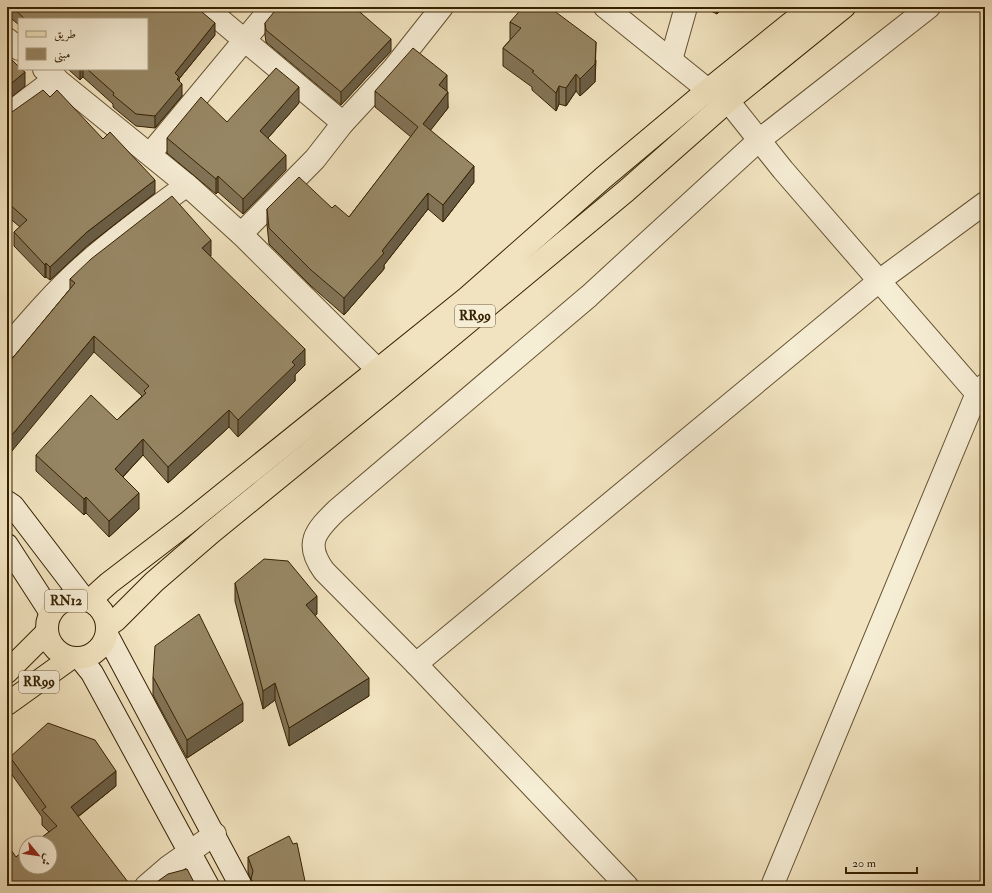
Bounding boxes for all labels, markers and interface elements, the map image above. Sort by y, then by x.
legend [18,18,148,70]
text: طريق [54,27,76,42]
text: مبنى [54,47,70,63]
road number: RR99 [455,305,495,327]
road number: RN12 [45,590,87,612]
road number: RR99 [19,671,59,693]
north arrow [18,835,58,875]
scale bar [846,849,917,875]
text: ش [38,852,55,868]
text: 20 m [852,856,877,871]

